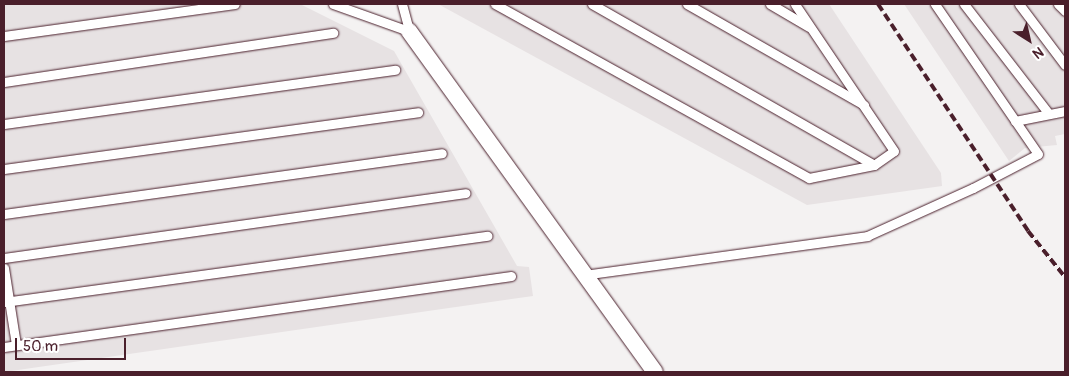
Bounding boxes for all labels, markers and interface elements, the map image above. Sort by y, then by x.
north arrow [1004,15,1054,65]
text: N [1029,43,1047,62]
scale bar [18,328,129,360]
text: 50 m [23,337,58,356]

